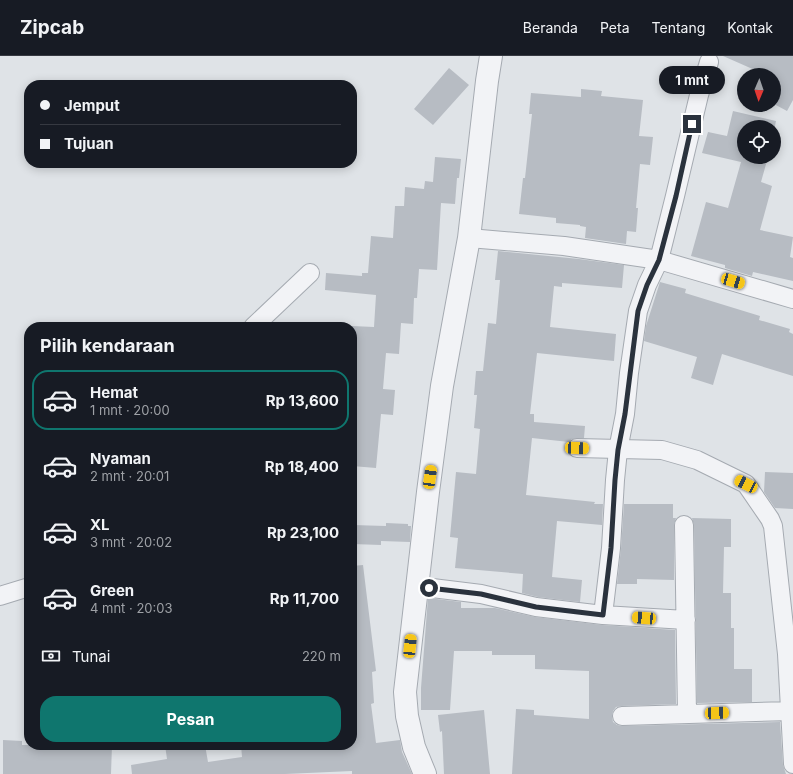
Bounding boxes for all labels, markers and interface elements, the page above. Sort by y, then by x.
text: Zipcab [20,16,84,39]
text: Beranda [523,19,578,36]
text: Peta [600,19,630,36]
text: Tentang [652,19,705,36]
text: Kontak [727,19,773,36]
callout: 1 mnt [659,66,725,94]
north arrow [737,68,781,112]
map controls [737,68,781,164]
text: 1 mnt [675,72,709,88]
text: Jemput [64,96,120,115]
route end [683,115,701,133]
button: locate [737,120,781,164]
text: Tujuan [64,134,114,153]
car [720,272,746,290]
text: Pilih kendaraan [40,335,175,356]
icon: car [42,382,78,418]
text: Hemat [90,383,138,402]
text: Rp 13,600 [266,391,339,410]
text: 1 mnt · 20:00 [90,402,170,418]
car [565,442,589,454]
icon: car [42,448,78,484]
text: Nyaman [90,449,151,468]
text: Rp 18,400 [265,457,339,476]
car [422,464,438,490]
text: 2 mnt · 20:01 [90,468,169,484]
car [733,473,759,495]
icon: car [42,514,78,550]
text: XL [90,515,110,534]
text: Rp 23,100 [267,523,339,542]
text: 3 mnt · 20:02 [90,534,172,550]
route start [420,579,438,597]
icon: car [42,580,78,616]
text: Green [90,581,134,600]
text: Rp 11,700 [270,589,339,608]
text: 4 mnt · 20:03 [90,600,173,616]
car [632,611,656,625]
car [403,633,417,659]
icon: cash [40,645,62,667]
text: Tunai [72,647,110,666]
text: 220 m [302,648,341,664]
button: Pesan [40,696,341,742]
car [705,707,729,719]

